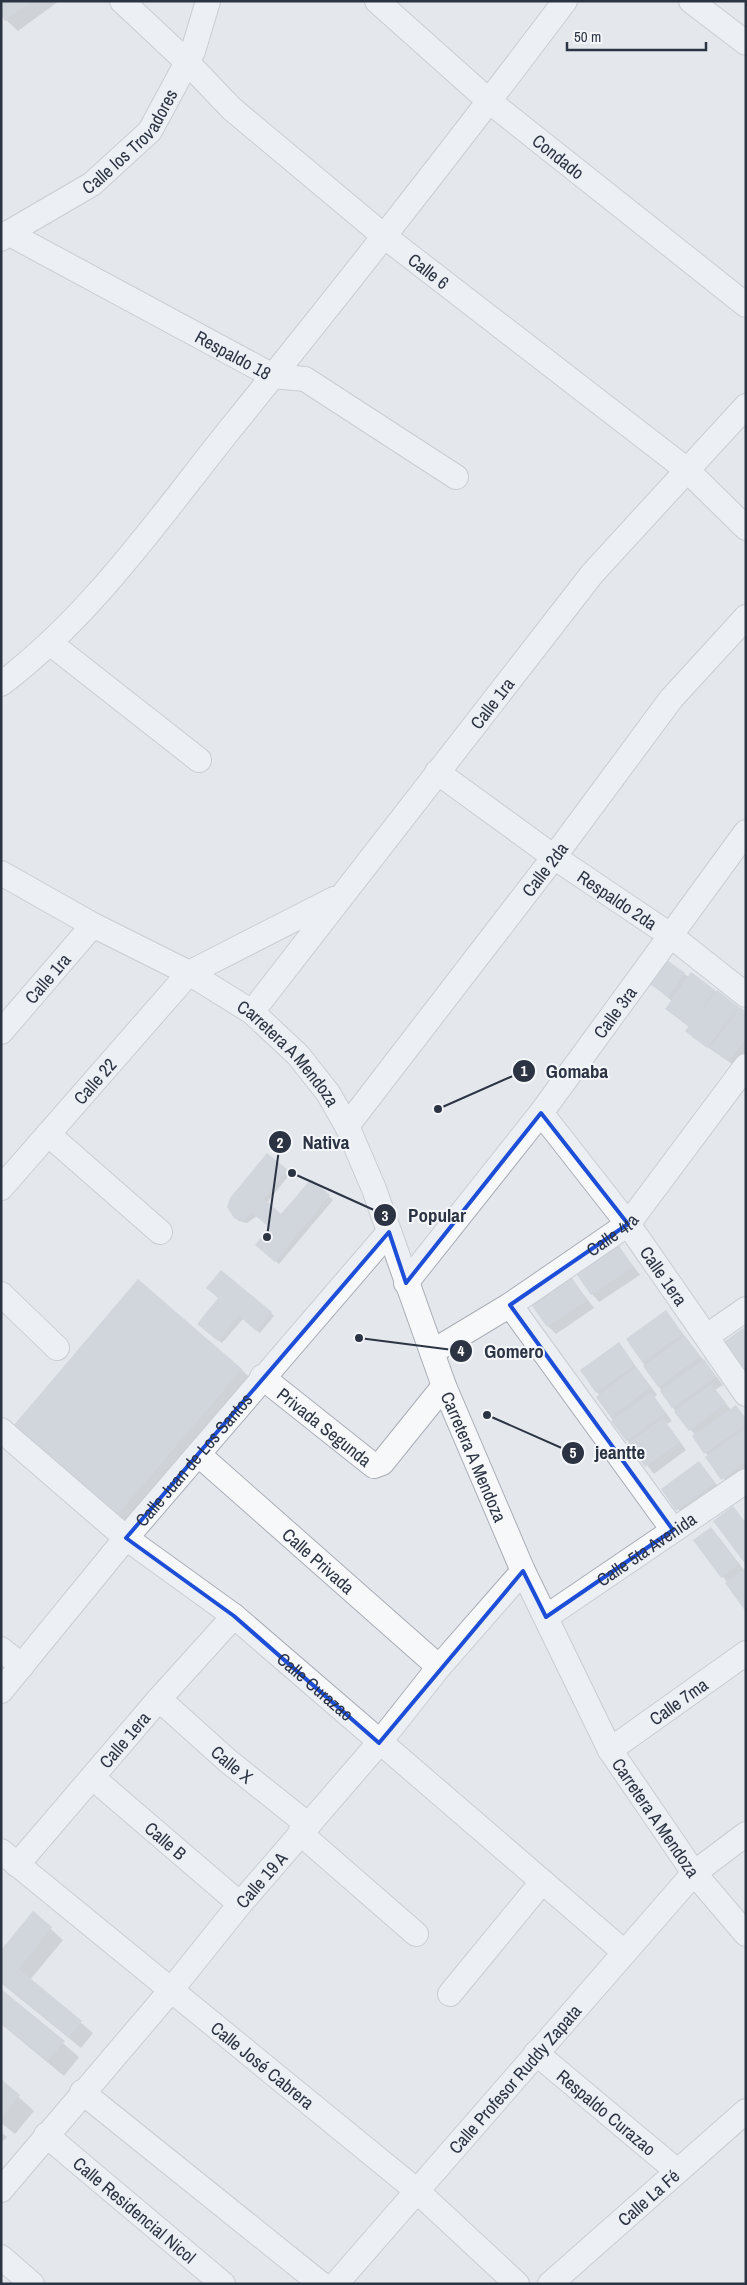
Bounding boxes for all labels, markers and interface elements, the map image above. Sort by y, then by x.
scale bar [567,20,706,52]
text: 50 m [574,26,601,47]
street label: Calle los Trovadores [77,84,183,200]
street label: Condado [527,128,590,185]
street label: Calle 6 [403,247,455,295]
street label: Respaldo 18 [191,324,276,385]
street label: Calle 1ra [464,672,520,734]
street label: Calle 2da [516,837,573,902]
street label: Respaldo 2da [573,864,662,935]
street label: Calle 1ra [19,948,76,1009]
street label: Calle 3ra [587,981,642,1043]
street label: Carretera A Mendoza [233,994,345,1111]
street label: Calle 22 [67,1052,122,1110]
callout: Gomaba [511,1054,618,1088]
text: Gomaba [546,1058,609,1084]
text: 1 [521,1060,528,1081]
callout: Nativa [267,1125,359,1159]
text: Nativa [303,1129,350,1155]
text: 2 [277,1132,284,1153]
callout: Popular [373,1198,476,1232]
text: Popular [408,1202,466,1228]
text: 3 [382,1205,389,1226]
street label: Calle 4ta [581,1209,644,1262]
street label: Calle 1era [634,1241,693,1311]
callout: Gomero [449,1334,554,1368]
text: Gomero [484,1338,544,1364]
text: 4 [458,1340,465,1361]
street label: Privada Segunda [272,1381,377,1472]
street label: Calle Juan de Los Santos [129,1388,258,1532]
street label: Carretera A Mendoza [435,1388,513,1526]
callout: jeantte [560,1436,655,1470]
text: jeantte [594,1439,645,1465]
text: 5 [570,1442,577,1463]
street label: Calle 5ta Avenida [591,1506,701,1592]
street label: Calle Privada [277,1522,360,1599]
street label: Calle Curazao [272,1646,359,1726]
street label: Calle 7ma [644,1672,713,1731]
street label: Calle 1era [93,1706,156,1773]
street label: Calle X [206,1739,259,1789]
street label: Carretera A Mendoza [606,1753,706,1882]
street label: Calle B [140,1815,192,1866]
street label: Calle 19 A [230,1846,293,1913]
street label: Calle Profesor Ruddy Zapata [443,1999,587,2159]
street label: Calle José Cabrera [206,2015,320,2115]
street label: Respaldo Curazao [552,2063,661,2161]
street label: Calle Residencial Nicol [68,2151,202,2269]
street label: Calle La Fé [612,2163,685,2231]

